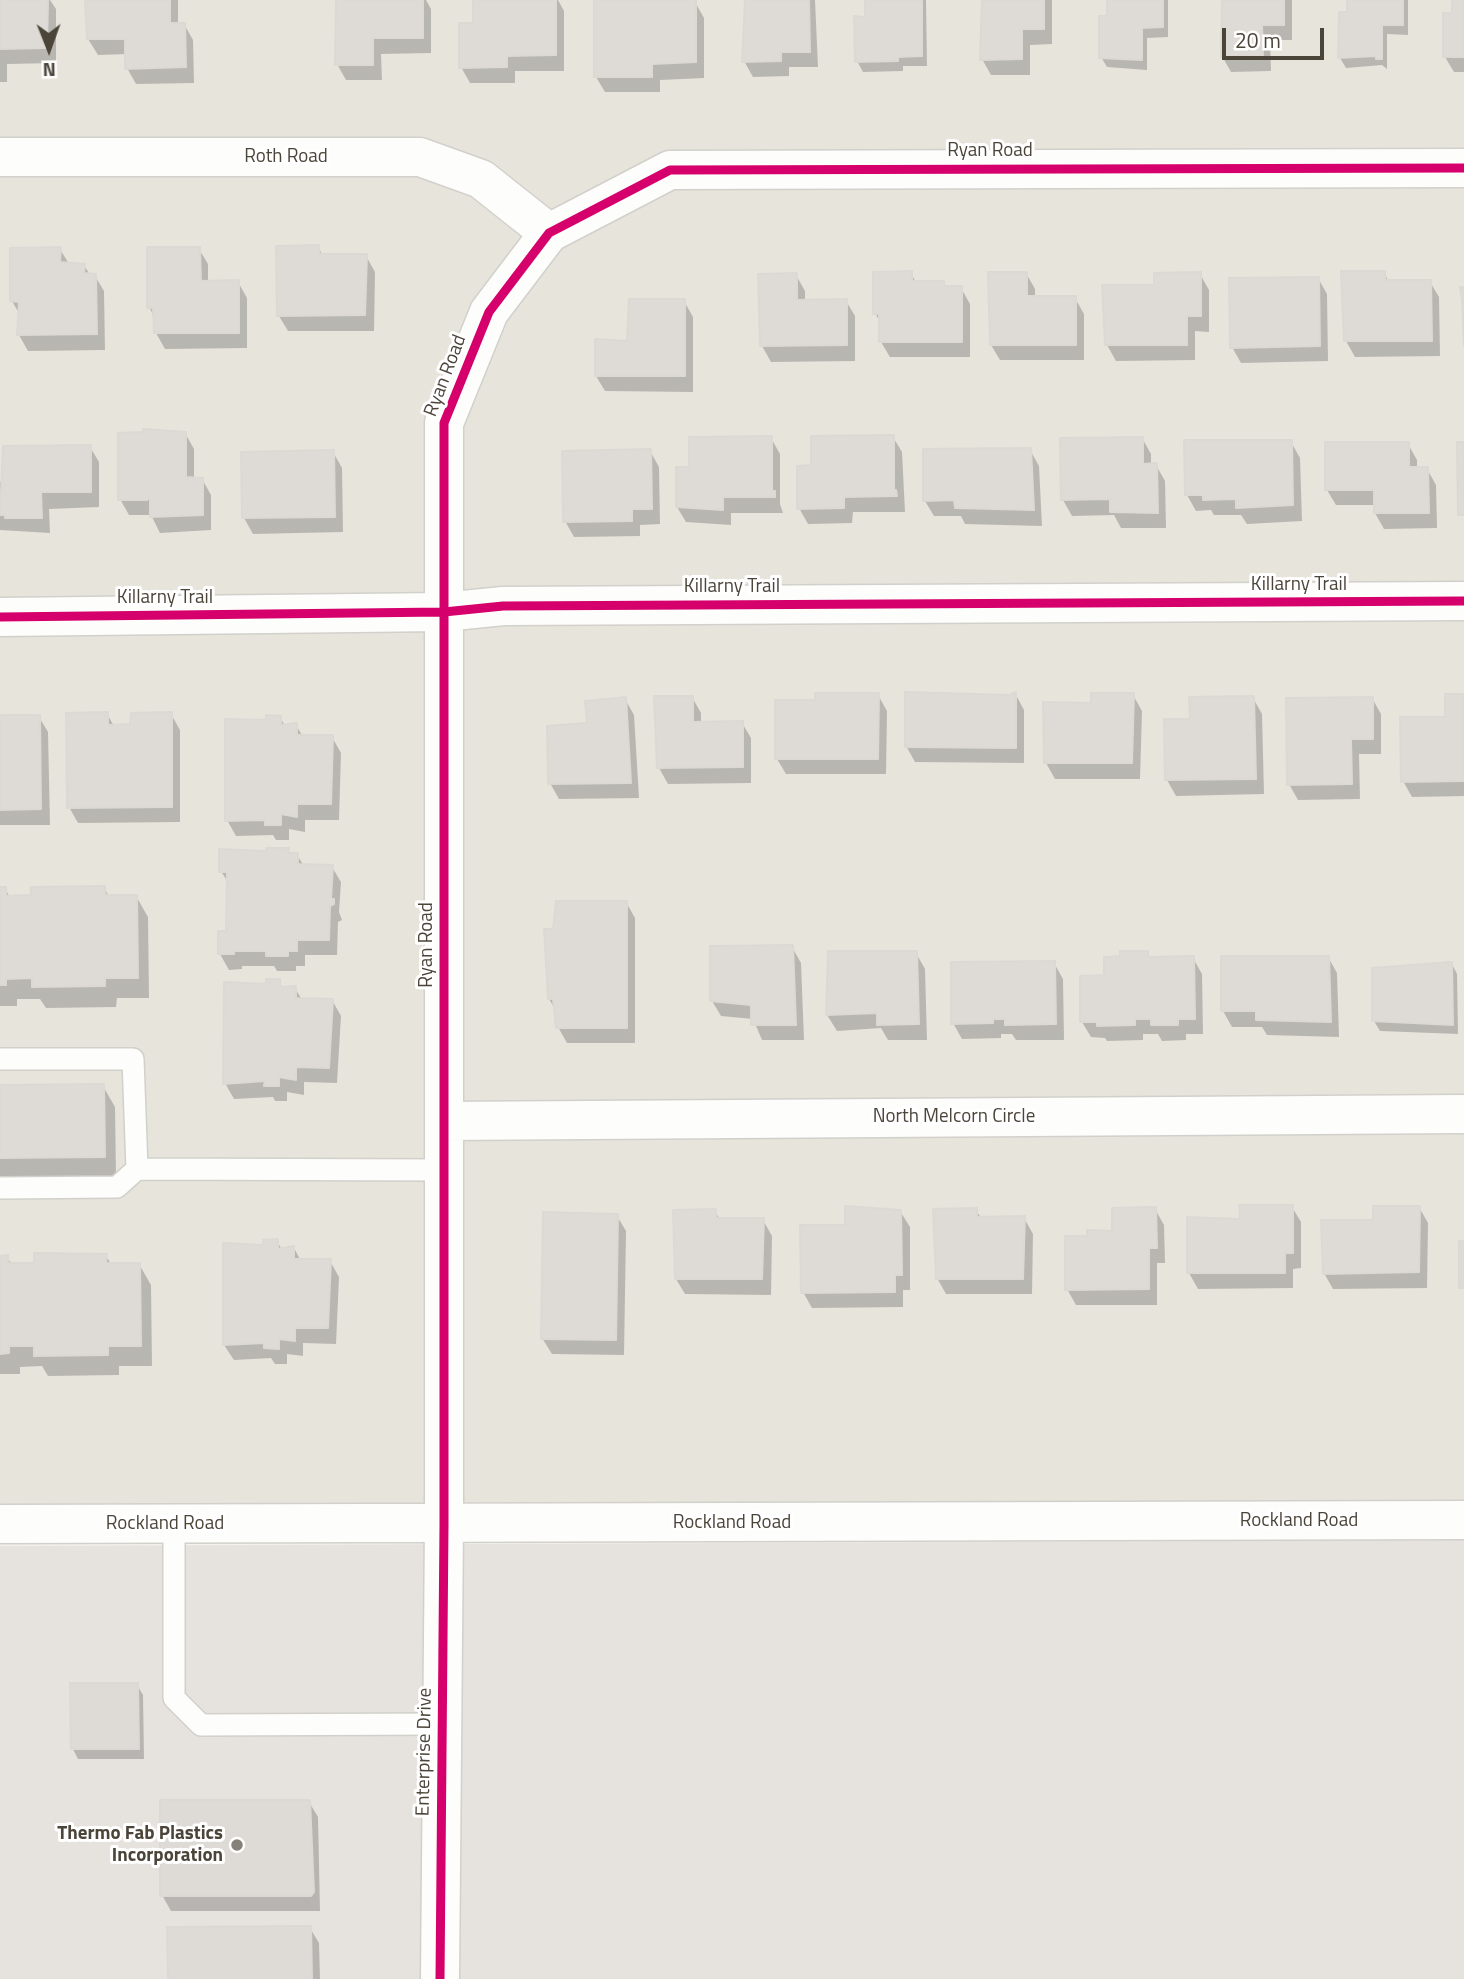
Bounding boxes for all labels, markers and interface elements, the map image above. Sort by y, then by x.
north arrow [14,14,84,84]
scale bar [1226,14,1328,58]
text: 20 m [1235,24,1281,56]
text: N [43,56,56,85]
street label: Ryan Road [947,140,1033,162]
street label: Roth Road [244,146,328,168]
street label: Ryan Road [420,332,472,420]
street label: Killarny Trail [1251,574,1347,596]
street label: Killarny Trail [684,576,780,598]
street label: Killarny Trail [117,587,213,609]
street label: Ryan Road [416,902,438,988]
street label: North Melcorn Circle [873,1106,1035,1128]
street label: Rockland Road [1240,1510,1358,1532]
street label: Rockland Road [673,1512,791,1534]
street label: Rockland Road [106,1513,224,1535]
street label: Enterprise Drive [412,1688,438,1816]
place label: Thermo Fab Plastics Incorporation [57,1823,223,1867]
marker: Thermo Fab Plastics Incorporation [229,1837,245,1853]

